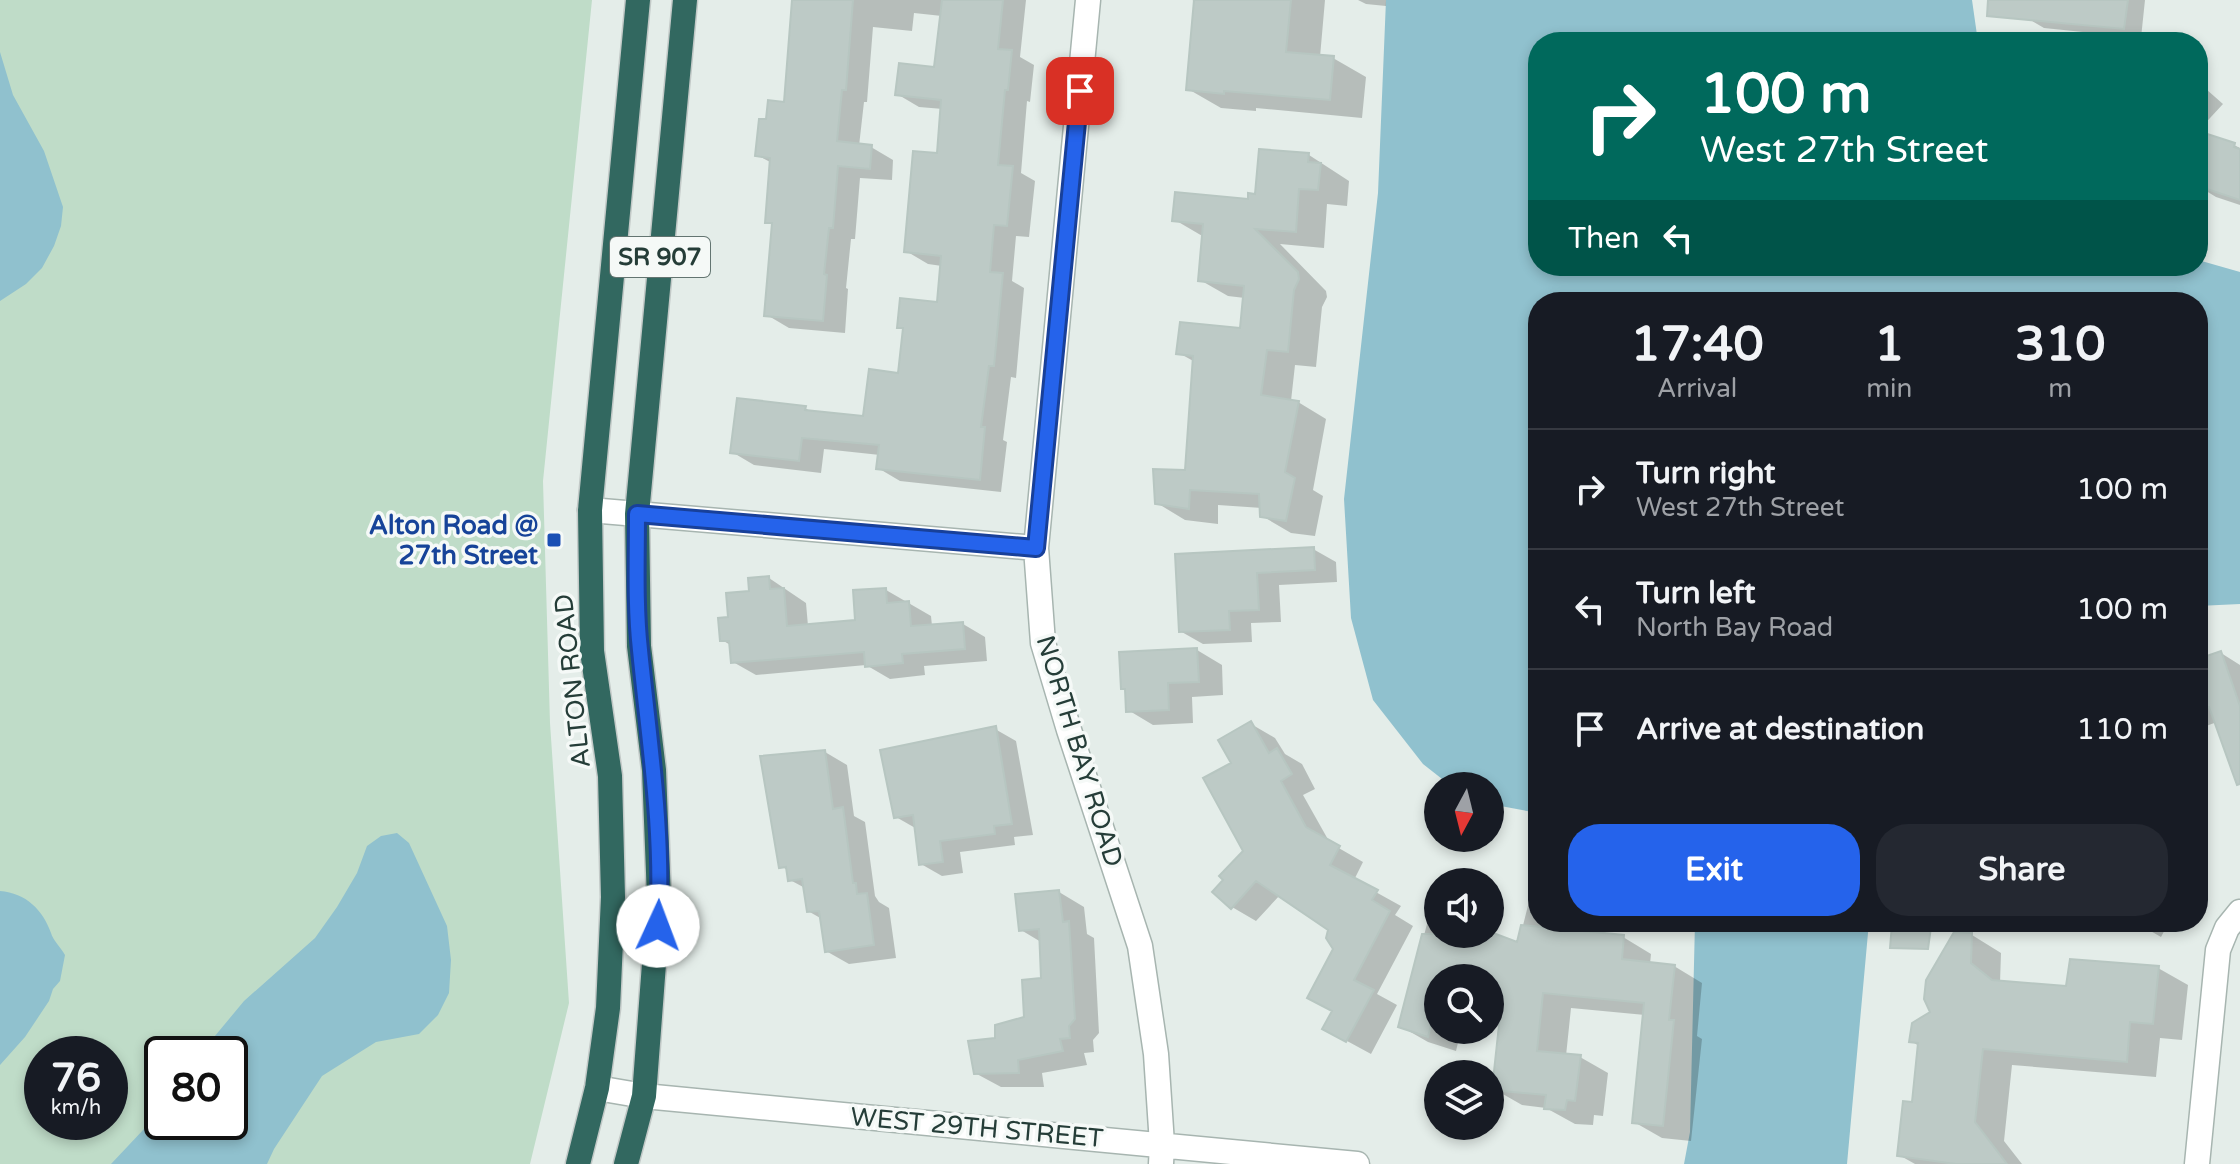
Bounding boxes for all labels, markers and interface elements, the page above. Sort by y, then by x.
pin [1046,57,1114,125]
text: 100 m [1700,61,1871,128]
icon: right [1568,64,1672,168]
icon: arrive [1058,69,1102,113]
text: West 27th Street [1700,129,1989,172]
icon: left [1656,216,1700,260]
text: Then [1568,220,1640,257]
road number: SR 907 [610,237,710,277]
text: 17:40 [1631,316,1764,374]
text: 1 [1874,316,1904,374]
text: 310 [2015,316,2105,374]
text: Arrival [1657,373,1737,404]
text: min [1866,373,1912,404]
text: m [2048,373,2072,404]
text: Turn right [1636,455,1776,492]
icon: right [1568,467,1612,511]
text: 100 m [2076,471,2168,508]
text: West 27th Street [1636,492,1844,523]
place label: Alton Road @ 27th Street [369,510,538,571]
marker: Alton Road @ 27th Street [545,531,563,549]
text: Turn left [1636,575,1755,612]
icon: left [1568,587,1612,631]
text: 100 m [2076,591,2168,628]
street label: ALTON ROAD [548,592,597,769]
text: North Bay Road [1636,612,1833,643]
street label: NORTH BAY ROAD [1030,632,1129,870]
icon: arrive [1568,707,1612,751]
text: Arrive at destination [1636,711,1924,748]
text: 110 m [2076,711,2168,748]
north arrow [1424,772,1504,852]
map controls [1424,772,1504,1140]
button: Exit [1568,824,1860,916]
button: Share [1876,824,2168,916]
button: sound [1424,868,1504,948]
position arrow [616,884,700,968]
button: search [1424,964,1504,1044]
speed limit sign: 80 [144,1036,248,1140]
text: 76 [51,1054,101,1102]
button: layers [1424,1060,1504,1140]
text: km/h [51,1096,101,1120]
street label: WEST 29TH STREET [849,1101,1105,1154]

